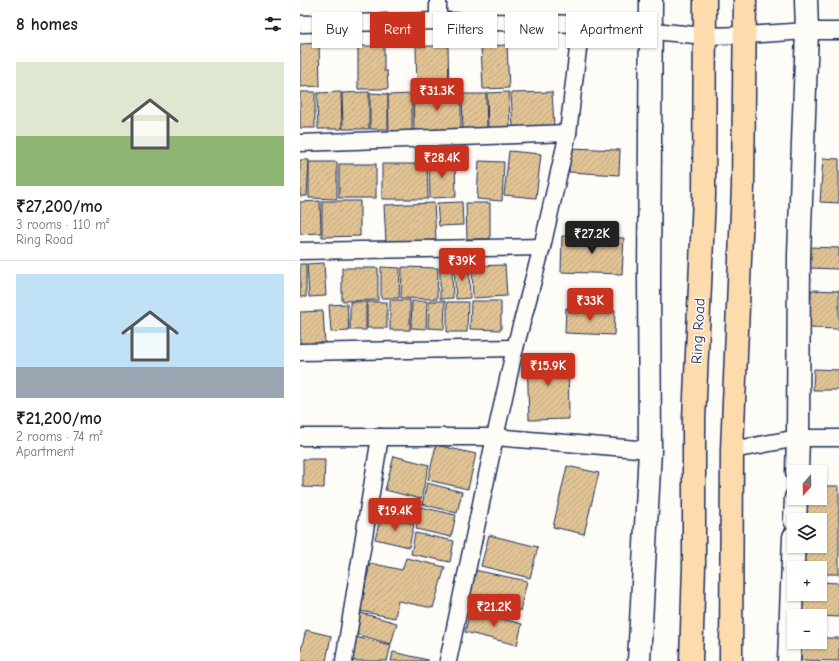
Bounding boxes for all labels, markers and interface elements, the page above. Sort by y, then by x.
chip: Buy [312,12,362,48]
chip: Rent [370,12,425,48]
chip: Filters [433,12,497,48]
chip: New [505,12,558,48]
chip: Apartment [566,12,657,48]
icon: filters [262,13,284,35]
text: 8 homes [16,15,78,34]
pin: ₹31.3K [404,78,470,112]
text: ₹31.3K [419,83,455,98]
icon: home [114,88,186,160]
pin: ₹28.4K [409,145,475,179]
text: ₹28.4K [424,150,460,165]
text: ₹27,200/mo [16,197,103,216]
text: 3 rooms · 110 m² [16,217,109,232]
pin: ₹27.2K [559,221,625,255]
text: ₹27.2K [574,226,610,241]
text: Ring Road [16,232,73,247]
pin: ₹39K [438,248,486,282]
text: ₹39K [448,253,476,268]
pin: ₹33K [566,288,614,322]
text: ₹33K [576,293,604,308]
street label: Ring Road [687,298,709,364]
icon: home [114,300,186,372]
pin: ₹15.9K [515,353,581,387]
text: ₹15.9K [530,358,566,373]
text: ₹21,200/mo [16,409,102,428]
text: 2 rooms · 74 m² [16,429,103,444]
text: Apartment [16,444,74,459]
north arrow [787,465,827,505]
map controls [787,465,827,649]
pin: ₹19.4K [362,498,428,532]
text: ₹19.4K [377,503,413,518]
button: layers [787,513,827,553]
button: + [787,561,827,601]
pin: ₹21.2K [461,594,527,628]
text: ₹21.2K [476,599,512,614]
button: − [787,609,827,649]

